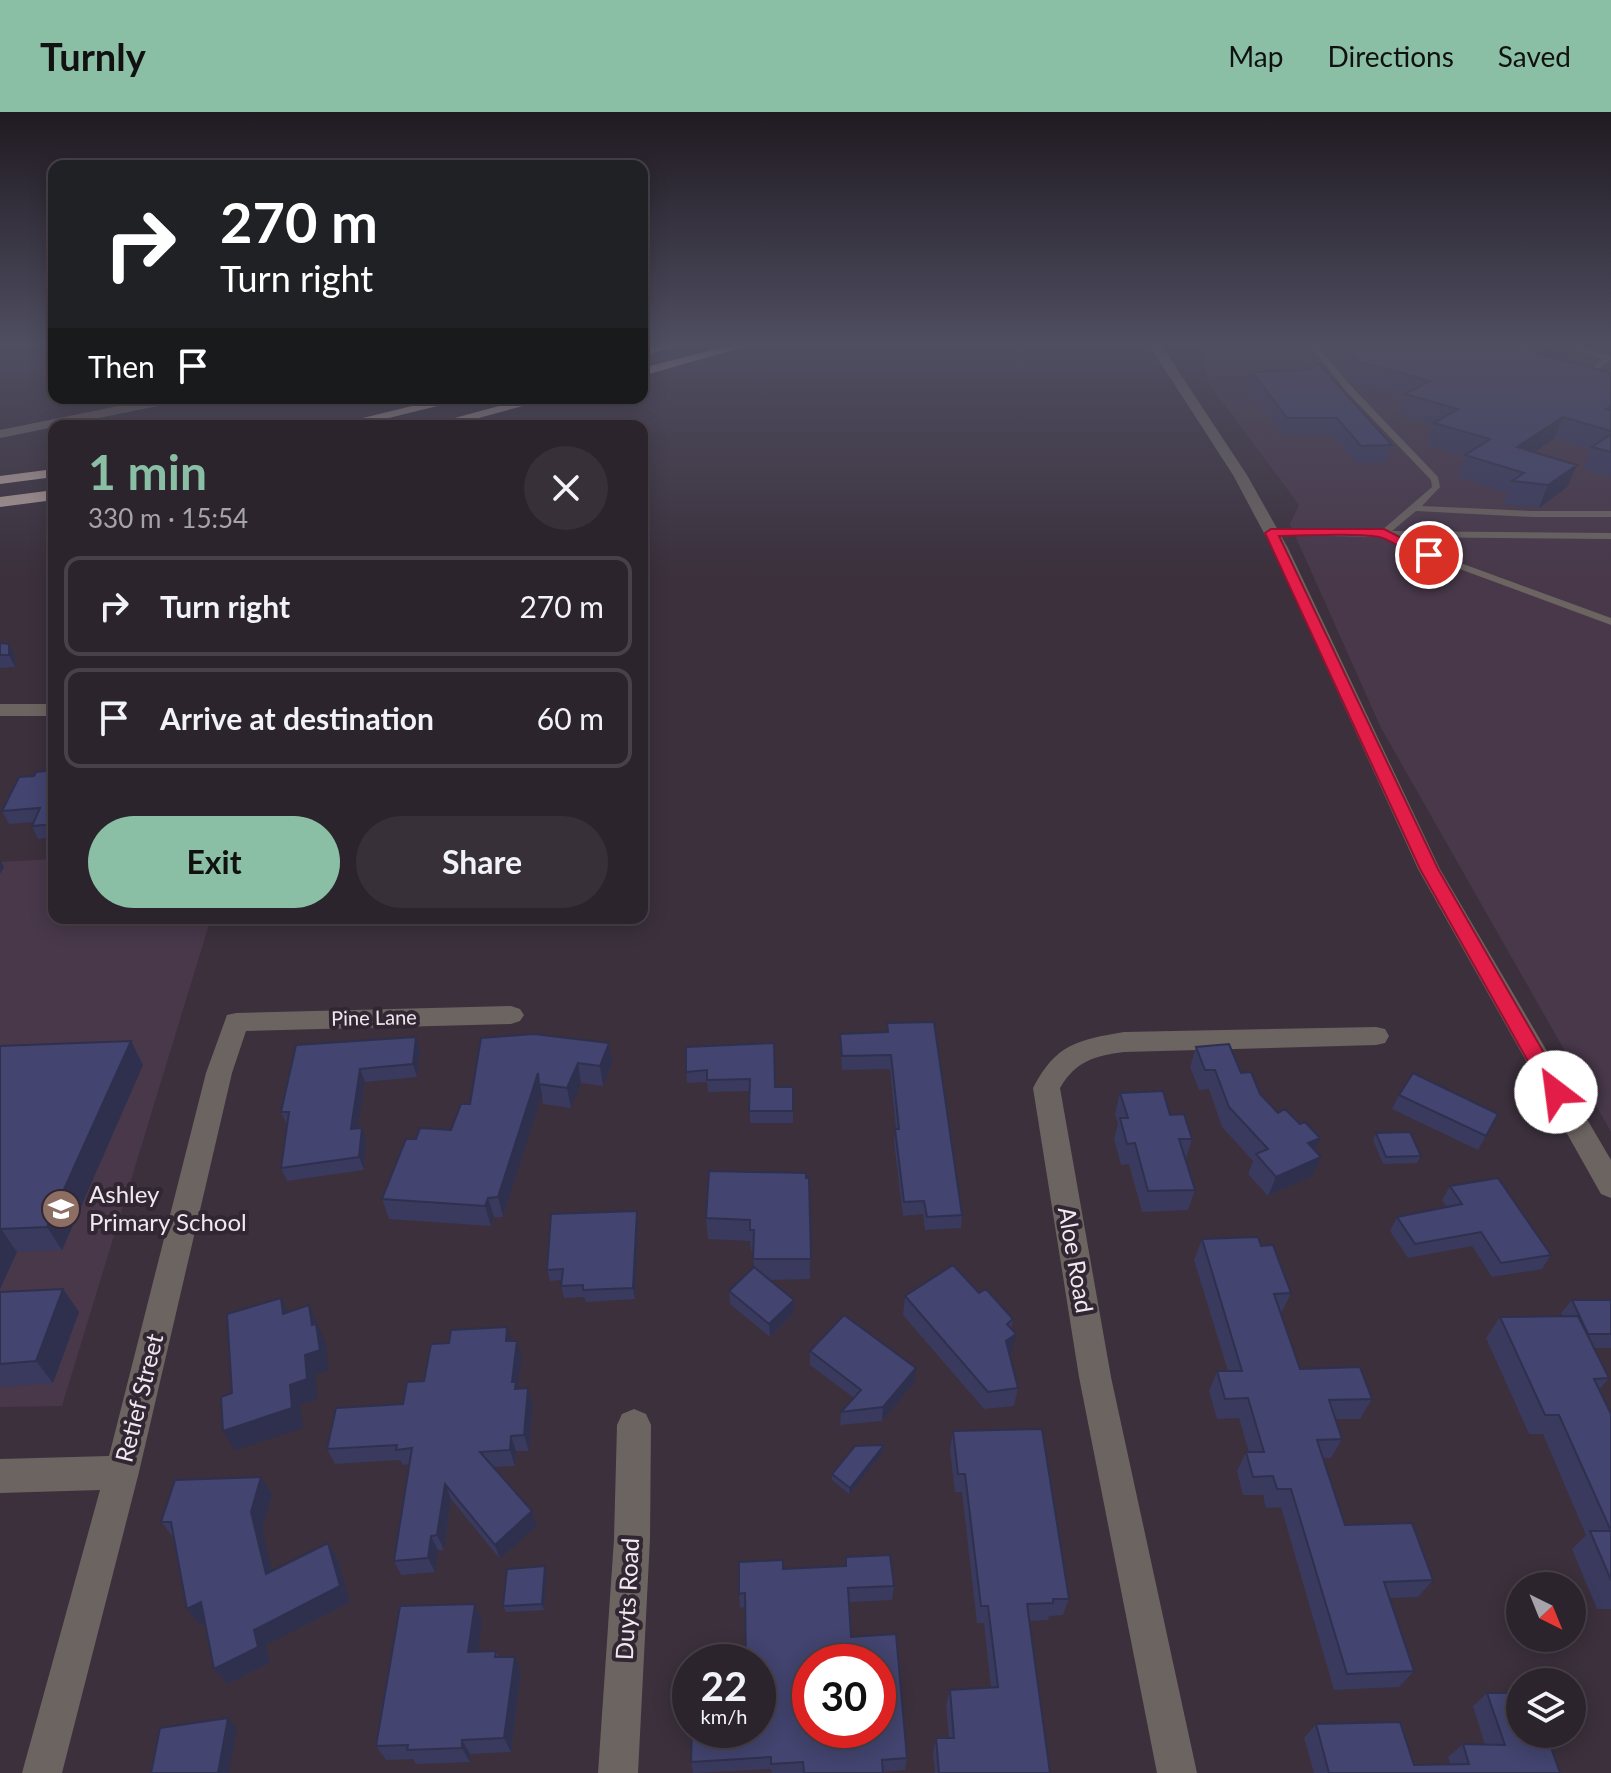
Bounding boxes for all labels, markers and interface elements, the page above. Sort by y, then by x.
text: Turnly [40,33,146,79]
text: Map [1228,39,1283,73]
text: Directions [1327,39,1454,73]
text: Saved [1498,39,1571,73]
text: 270 m [220,188,378,255]
icon: right [88,192,192,296]
text: Turn right [220,256,373,300]
icon: arrive [171,344,215,388]
text: Then [88,348,155,384]
text: 1 min [88,443,207,500]
button: close [524,446,608,530]
text: 330 m · 15:54 [88,502,248,534]
pin [1395,521,1463,589]
icon: arrive [1407,533,1451,577]
icon: right [92,584,136,628]
text: Turn right [160,588,290,624]
text: 270 m [519,588,604,624]
icon: arrive [92,696,136,740]
text: Arrive at destination [160,700,434,736]
text: 60 m [537,700,604,736]
button: Exit [88,816,340,908]
button: Share [356,816,608,908]
street label: Pine Lane [331,1004,417,1030]
position arrow [1514,1050,1598,1134]
place label: Ashley Primary School [89,1179,247,1236]
school or university icon: Ashley Primary School [40,1188,82,1230]
street label: Aloe Road [1053,1204,1100,1315]
street label: Retief Street [109,1330,169,1465]
street label: Duyts Road [609,1537,644,1661]
north arrow [1506,1572,1586,1652]
map controls [1506,1572,1586,1748]
speed limit sign: 30 [792,1644,896,1748]
text: 22 [701,1662,747,1710]
button: layers [1506,1668,1586,1748]
text: km/h [701,1704,747,1728]

